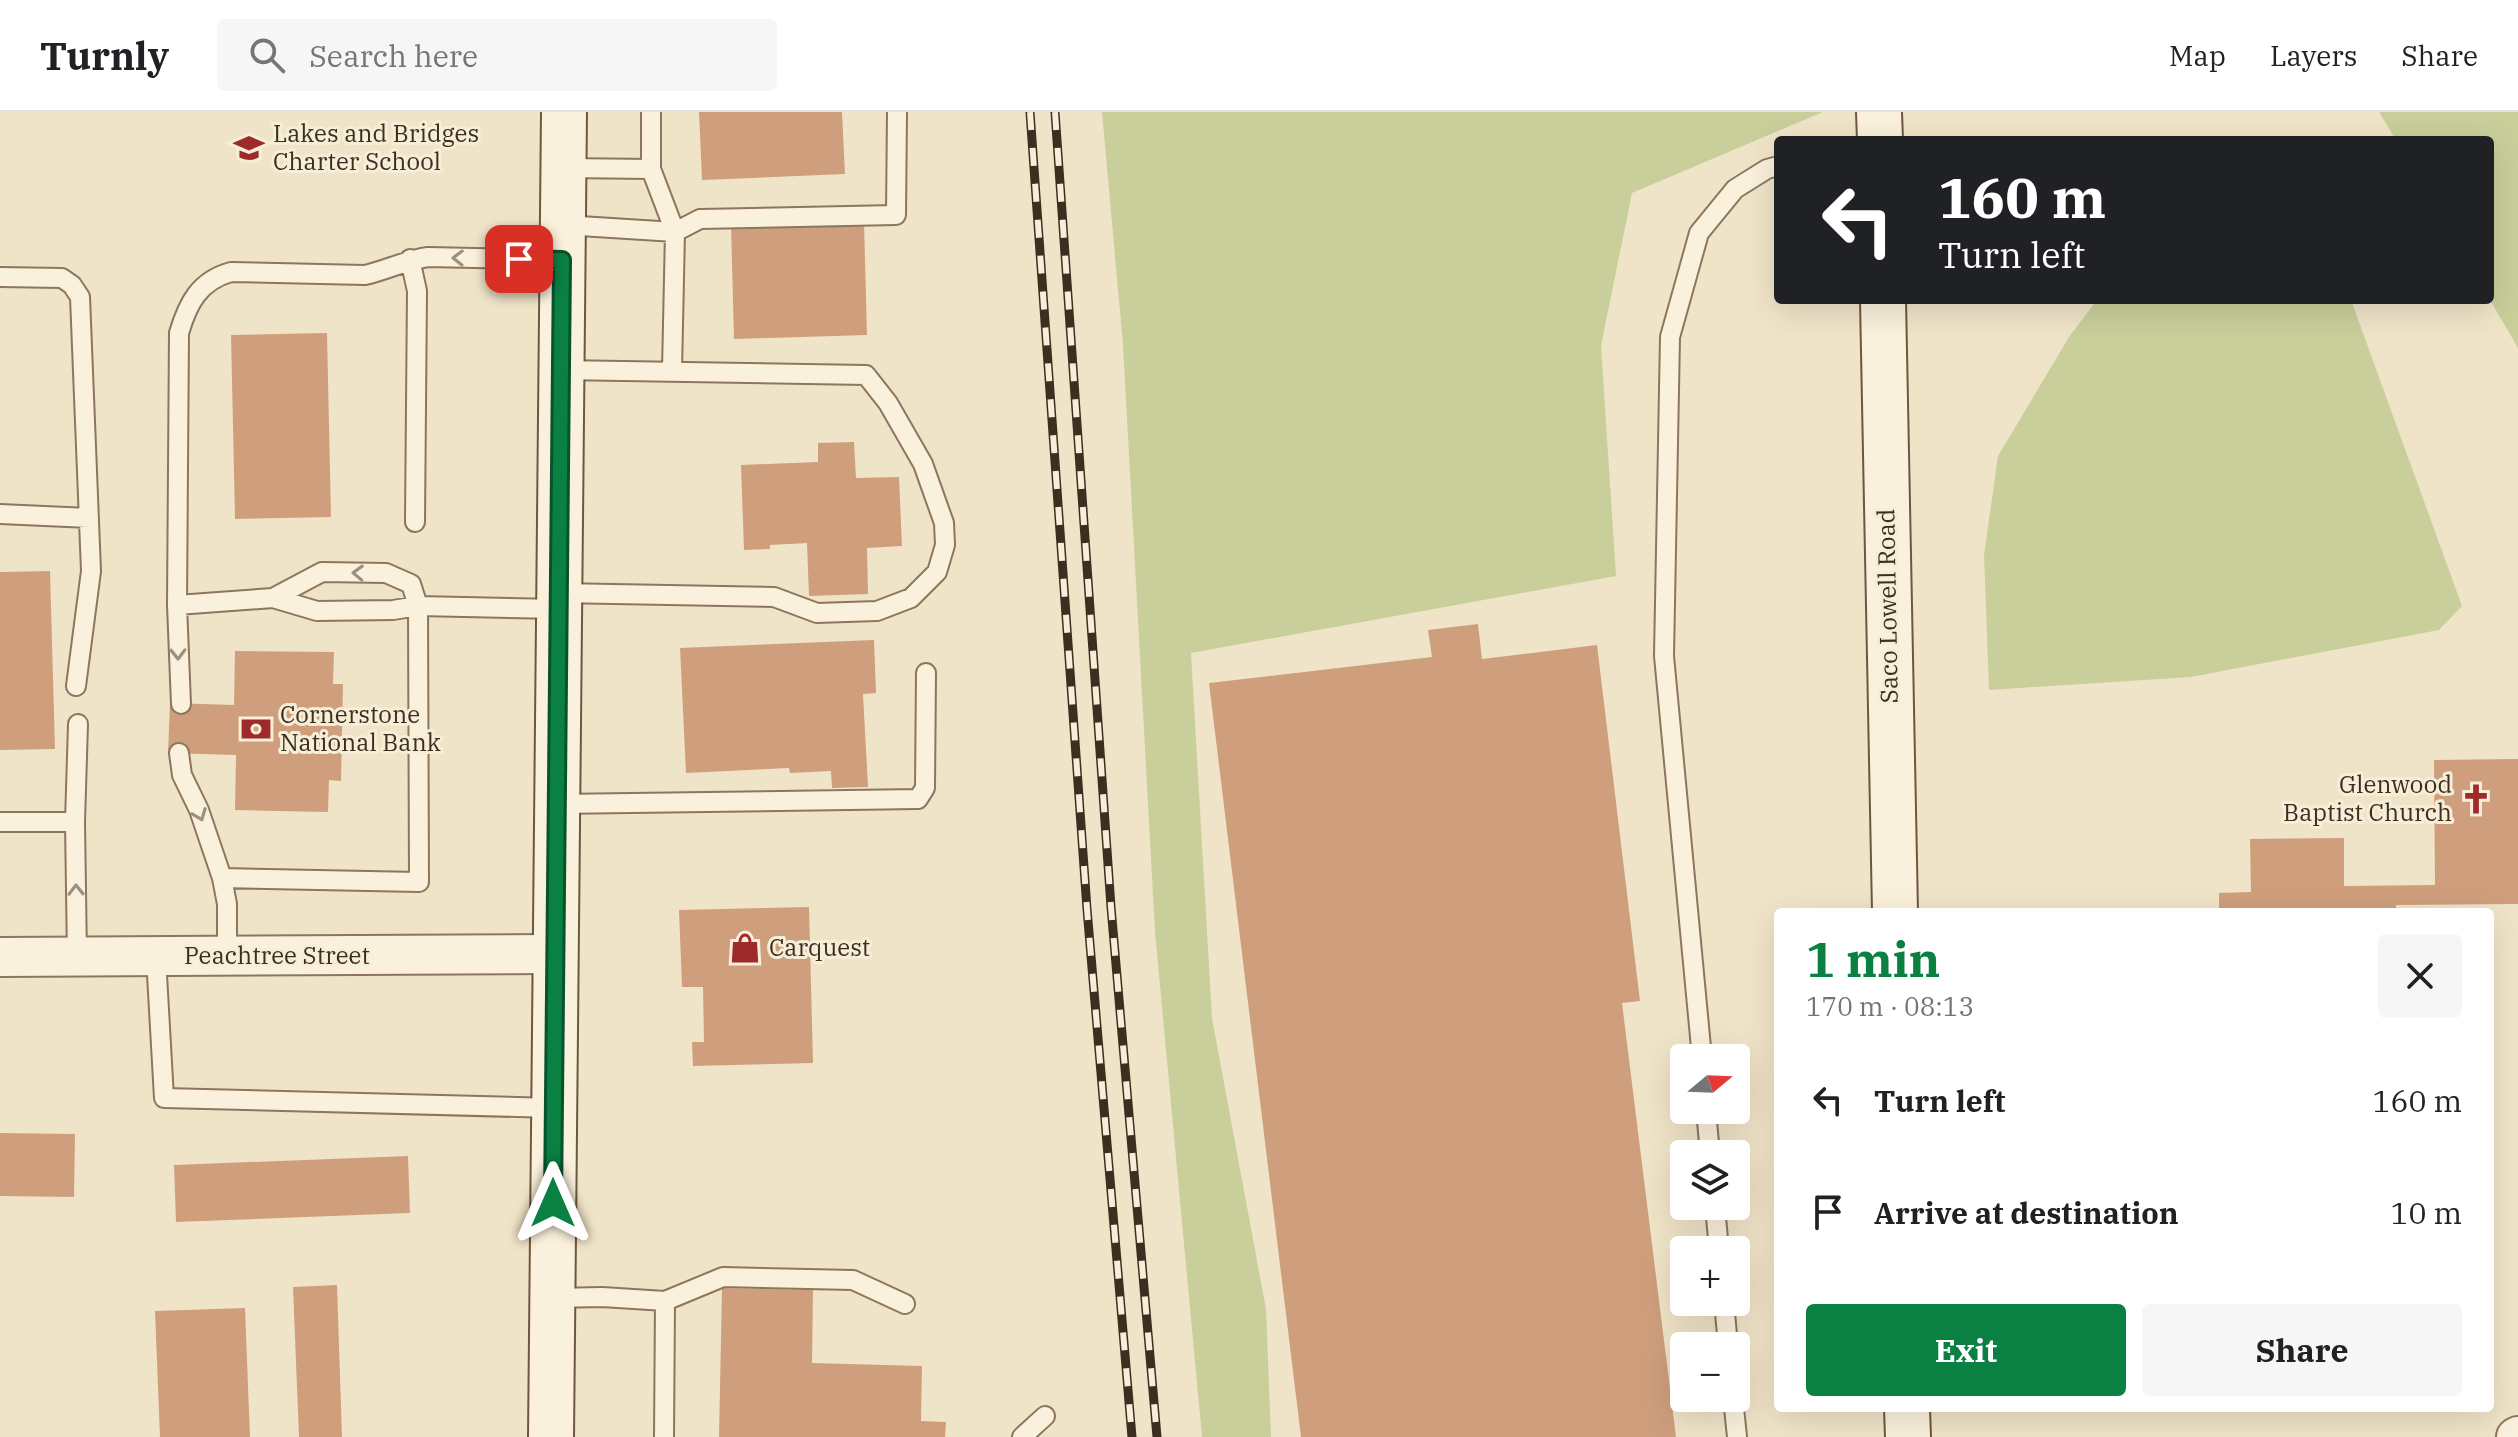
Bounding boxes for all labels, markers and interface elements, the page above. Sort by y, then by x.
search box [217,19,777,91]
text: Turnly [40,31,169,80]
icon: search [245,33,289,77]
text: Search here [309,36,478,75]
text: Map [2169,37,2226,74]
text: Layers [2270,37,2357,74]
text: Share [2401,37,2478,74]
place label: Lakes and Bridges Charter School [273,117,479,177]
school or university icon: Lakes and Bridges Charter School [232,131,266,165]
text: 160 m [1938,161,2106,233]
icon: left [1806,168,1910,272]
pin [485,225,553,293]
text: Turn left [1938,231,2085,278]
icon: arrive [497,237,541,281]
one-way arrow [451,249,464,266]
street label: Saco Lowell Road [1869,508,1905,704]
one-way arrow [351,564,364,581]
one-way arrow [169,648,187,661]
place label: Cornerstone National Bank [280,698,441,758]
bank icon: Cornerstone National Bank [239,712,273,746]
place label: Glenwood Baptist Church [2283,768,2452,828]
church icon: Glenwood Baptist Church [2459,782,2493,816]
one-way arrow [190,807,207,821]
one-way arrow [68,883,85,896]
text: 1 min [1806,928,1940,990]
shop icon: Carquest [728,931,762,965]
place label: Carquest [769,931,870,963]
button: close [2378,934,2462,1018]
street label: Peachtree Street [184,939,370,971]
text: 170 m · 08:13 [1806,989,1974,1023]
north arrow [1670,1044,1750,1124]
map controls [1670,1044,1750,1412]
icon: left [1806,1078,1850,1122]
text: Turn left [1874,1081,2006,1120]
text: 160 m [2372,1081,2462,1120]
button: layers [1670,1140,1750,1220]
position arrow [511,1161,595,1245]
icon: arrive [1806,1190,1850,1234]
text: Arrive at destination [1874,1193,2179,1232]
text: 10 m [2390,1193,2462,1232]
button: + [1670,1236,1750,1316]
button: Exit [1806,1304,2126,1396]
button: Share [2142,1304,2462,1396]
button: − [1670,1332,1750,1412]

